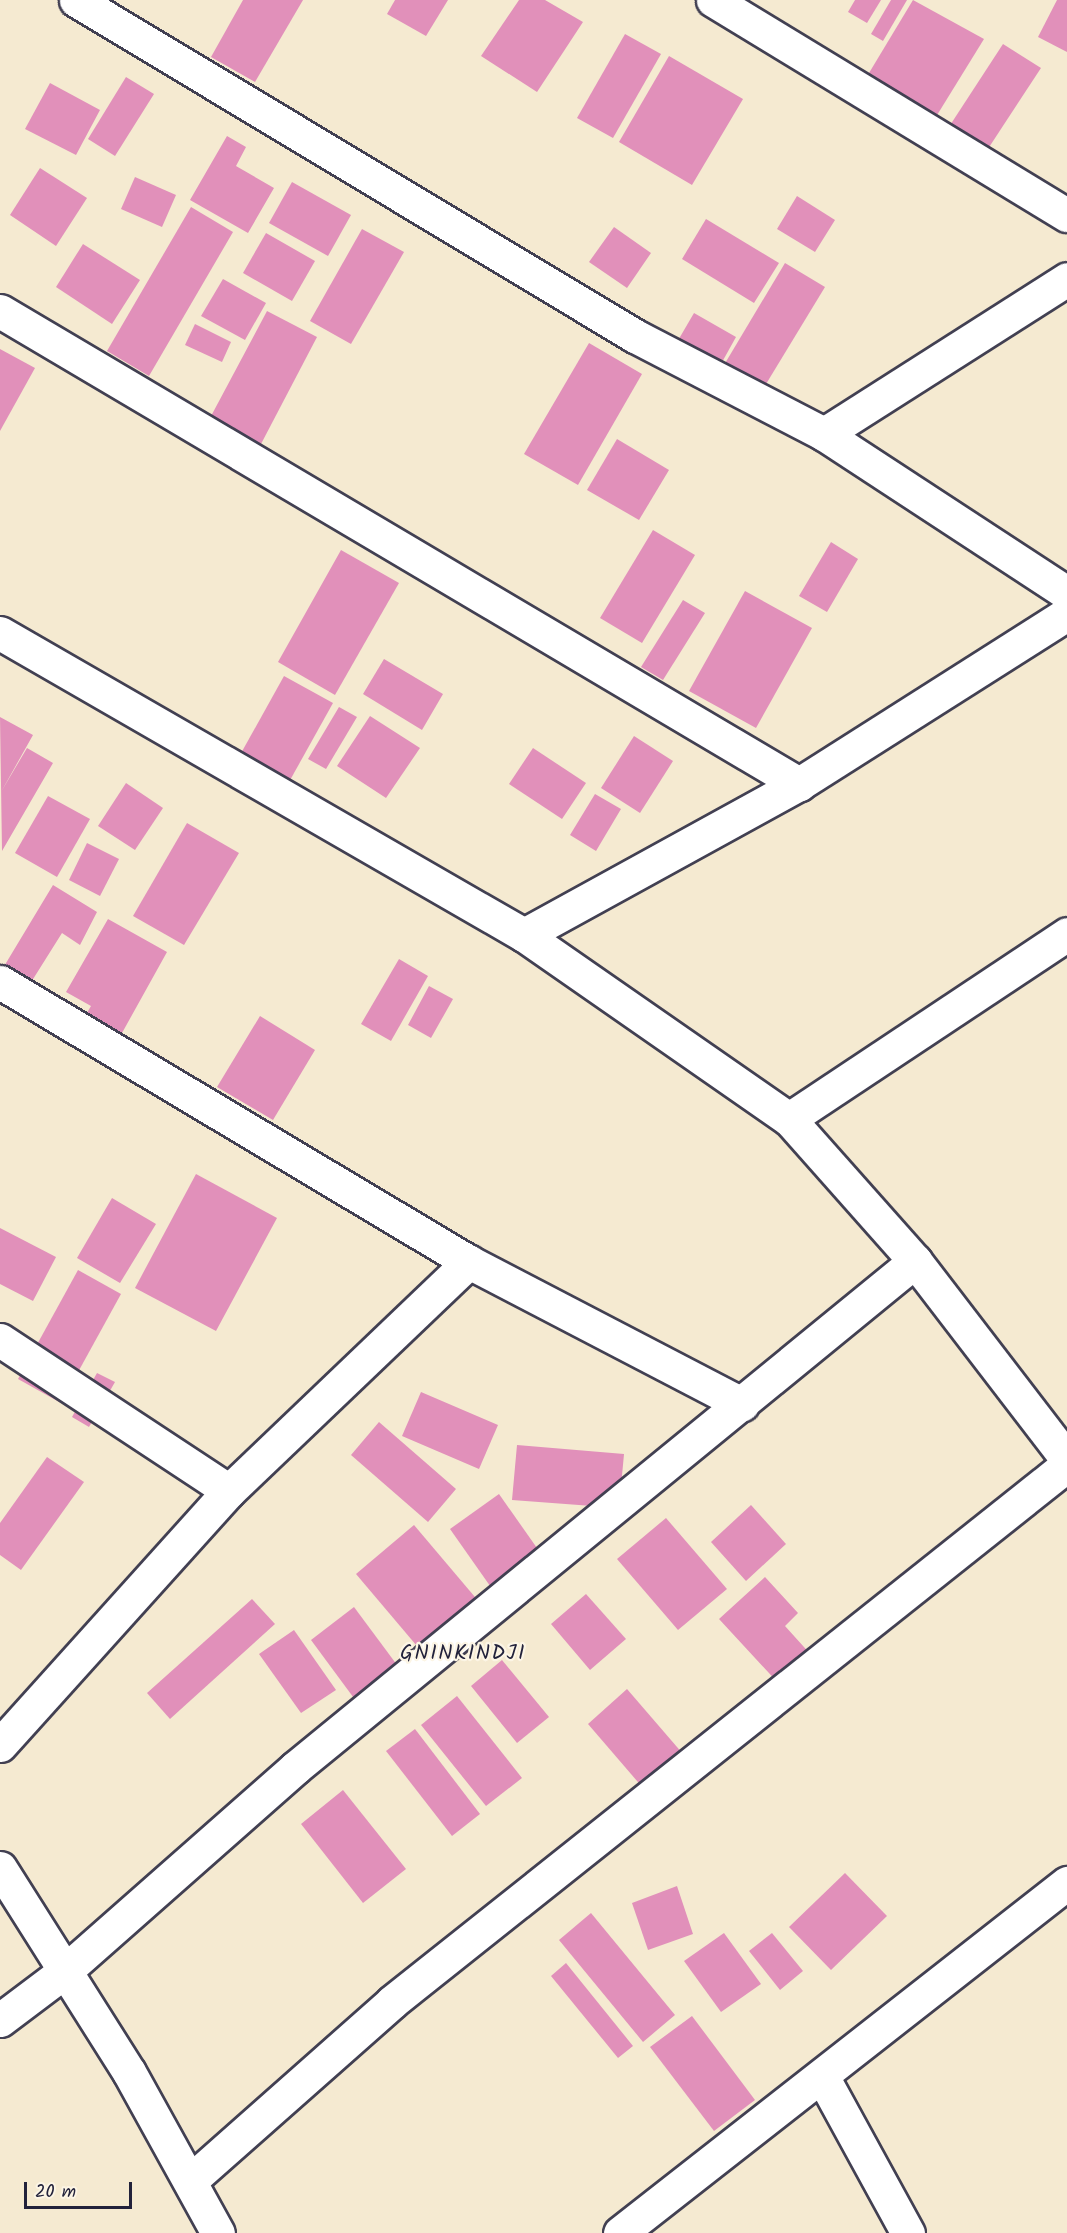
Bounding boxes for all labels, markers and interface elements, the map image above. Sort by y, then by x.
district label: GNINKINDJI [400,1641,526,1667]
scale bar [27,2170,135,2208]
text: 20 m [35,2178,76,2207]

